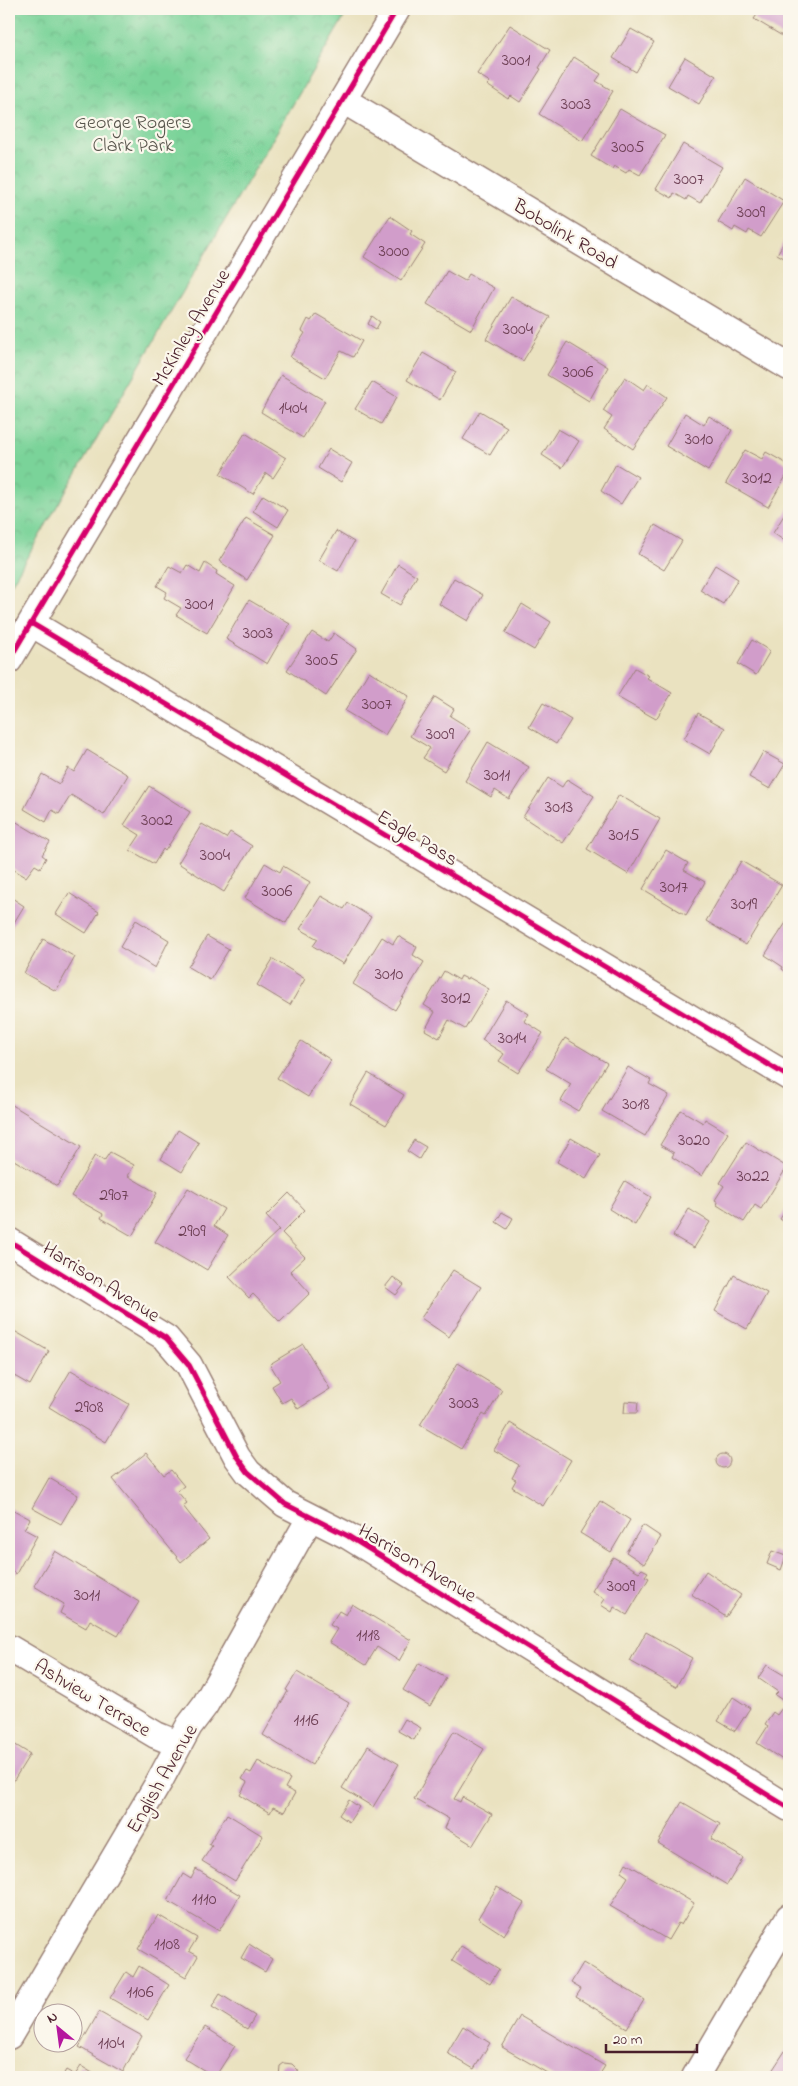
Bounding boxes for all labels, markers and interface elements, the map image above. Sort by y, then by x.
house number: 3001 [502,48,531,74]
house number: 3003 [561,92,591,118]
park label: George Rogers Clark Park [75,109,191,161]
house number: 3005 [611,135,645,161]
house number: 3007 [674,167,705,193]
street label: Bobolink Road [506,192,623,278]
house number: 3009 [737,200,766,226]
house number: 3000 [379,239,410,265]
street label: McKinley Avenue [146,264,239,393]
house number: 3004 [503,317,534,343]
house number: 3006 [563,360,594,386]
house number: 1404 [279,396,308,422]
house number: 3010 [685,427,714,453]
house number: 3012 [742,466,772,492]
house number: 3001 [185,592,214,618]
house number: 3003 [243,621,273,647]
house number: 3005 [305,648,339,674]
house number: 3007 [362,692,393,718]
house number: 3009 [426,722,455,748]
house number: 3011 [484,763,511,789]
house number: 3013 [545,795,573,821]
street label: Eagle Pass [370,804,463,876]
house number: 3002 [141,808,173,834]
house number: 3015 [608,823,640,849]
house number: 3004 [200,843,231,869]
house number: 3017 [660,875,689,901]
house number: 3006 [262,879,293,905]
house number: 3019 [731,892,758,918]
house number: 3010 [375,962,404,988]
house number: 3012 [441,986,471,1012]
house number: 3014 [498,1026,527,1052]
house number: 3018 [622,1092,650,1118]
house number: 3020 [678,1128,710,1154]
house number: 3022 [736,1164,770,1190]
house number: 2907 [99,1183,129,1209]
house number: 2909 [178,1219,206,1245]
street label: Harrison Avenue [36,1235,165,1331]
house number: 3003 [449,1391,479,1417]
house number: 2908 [75,1395,104,1421]
street label: Harrison Avenue [352,1517,481,1611]
house number: 3009 [607,1574,636,1600]
house number: 3011 [74,1583,101,1609]
house number: 1118 [356,1623,380,1649]
street label: Ashview Terrace [28,1653,156,1746]
house number: 1116 [293,1708,319,1734]
street label: English Avenue [120,1719,207,1840]
house number: 1110 [192,1887,217,1913]
house number: 1108 [154,1932,180,1958]
house number: 1106 [126,1980,154,2006]
north arrow [32,2004,82,2054]
text: N [43,2006,62,2029]
scale bar [606,2021,697,2053]
text: 20 m [613,2029,643,2051]
house number: 1104 [98,2031,125,2057]

